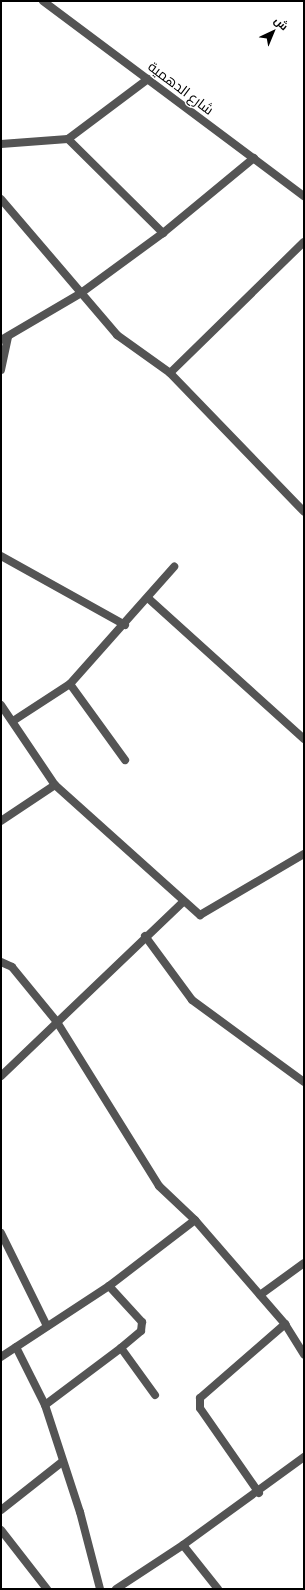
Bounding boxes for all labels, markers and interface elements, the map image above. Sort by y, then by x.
north arrow [253,12,293,52]
text: ش [271,13,292,33]
street label: شارع الدهمية [145,58,217,118]

